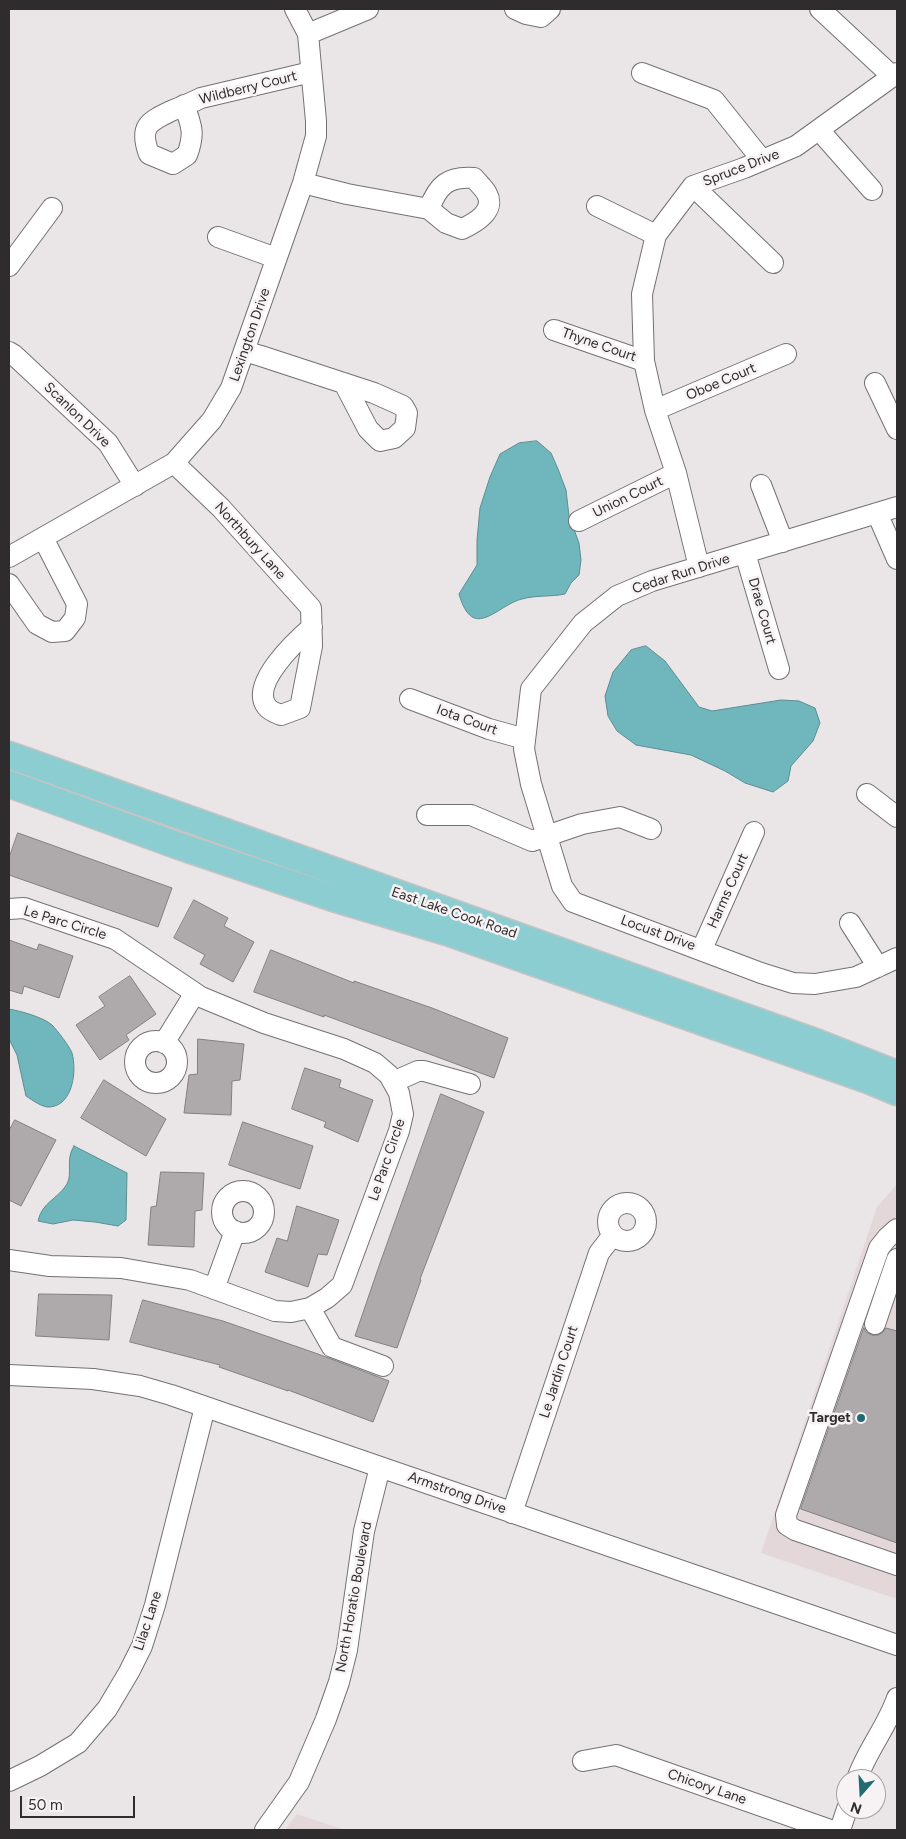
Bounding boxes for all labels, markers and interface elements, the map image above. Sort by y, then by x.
street label: Wildberry Court [197,68,299,108]
street label: Spruce Drive [700,146,782,190]
street label: Lexington Drive [226,286,274,384]
street label: Thyne Court [560,324,638,366]
street label: Oboe Court [684,360,758,404]
street label: Scanlon Drive [40,379,114,451]
street label: Union Court [590,473,666,521]
street label: Northbury Lane [211,499,289,583]
street label: Cedar Run Drive [630,550,732,598]
street label: Drae Court [744,576,780,646]
street label: Iota Court [434,701,500,739]
street label: Harms Court [704,851,752,931]
street label: East Lake Cook Road [389,884,519,942]
street label: Le Parc Circle [22,902,108,944]
street label: Locust Drive [618,912,698,954]
street label: Le Parc Circle [365,1117,409,1203]
street label: Le Jardin Court [536,1324,582,1420]
place label: Target [809,1410,851,1426]
marker: Target [855,1412,867,1424]
street label: Armstrong Drive [406,1468,508,1518]
street label: North Horatio Boulevard [332,1520,376,1674]
street label: Lilac Lane [130,1589,166,1653]
street label: Chicory Lane [665,1766,749,1808]
north arrow [836,1769,886,1819]
scale bar [22,1786,138,1818]
text: 50 m [28,1796,63,1814]
text: N [848,1798,864,1818]

